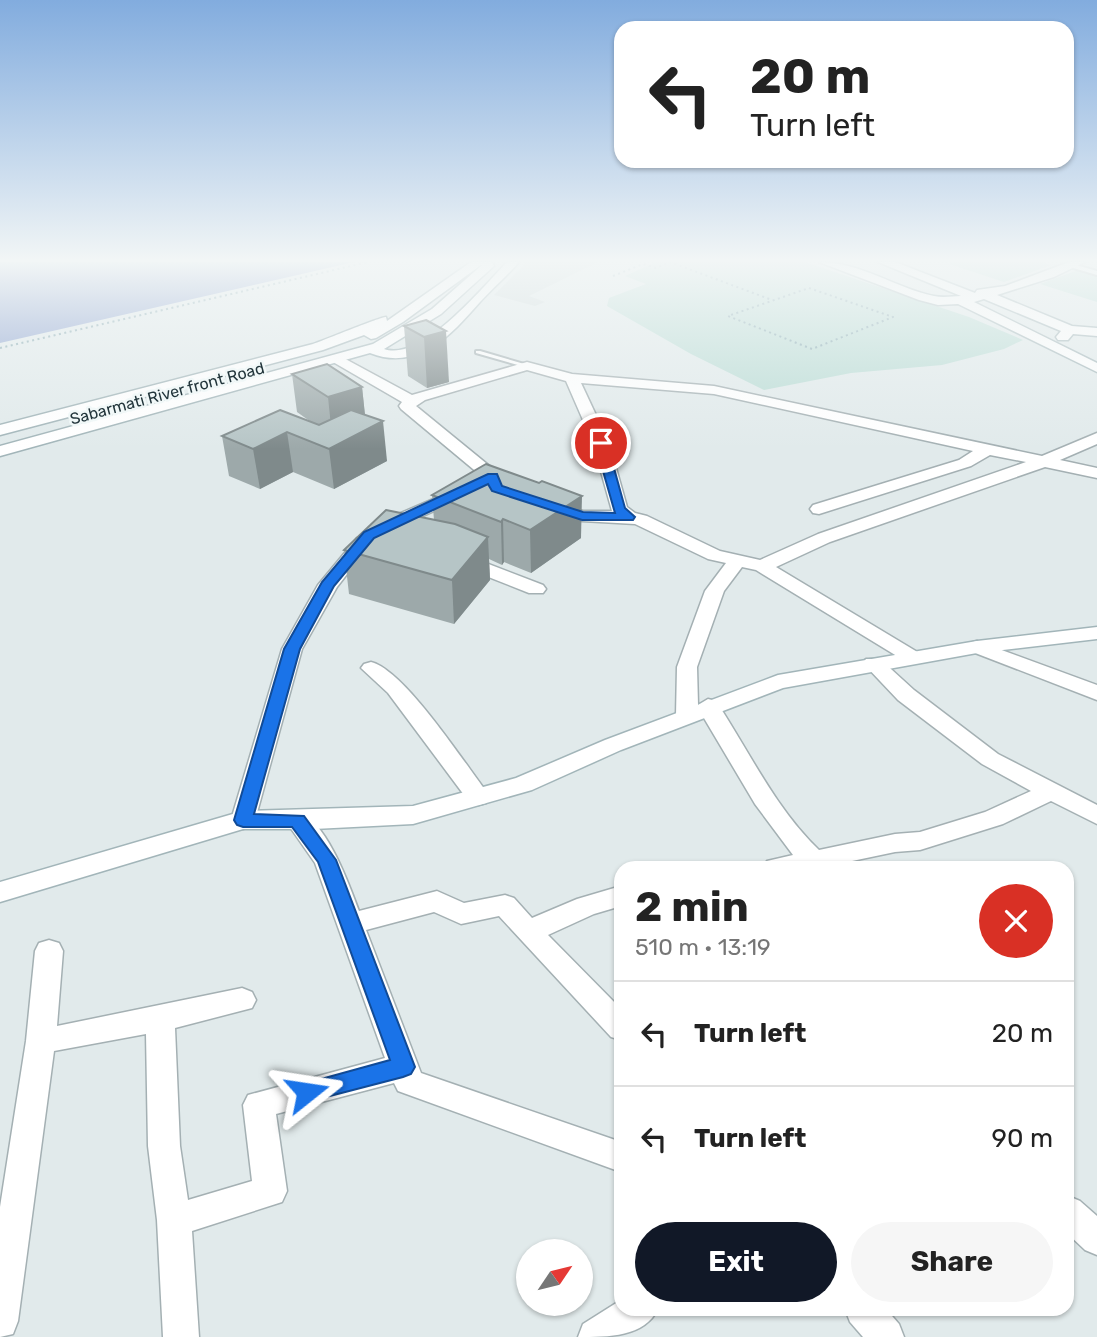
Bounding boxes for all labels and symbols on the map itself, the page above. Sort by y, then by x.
street label: Sabarmati River front Road [68,358,266,429]
pin [571,413,631,473]
position arrow [270,1055,344,1129]
north arrow [516,1239,593,1316]

